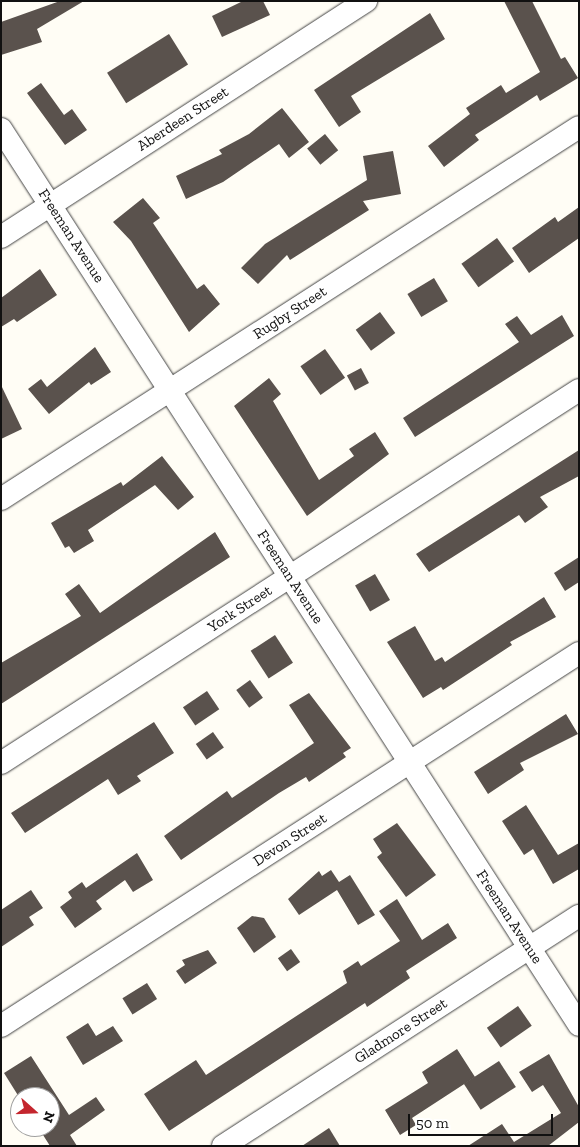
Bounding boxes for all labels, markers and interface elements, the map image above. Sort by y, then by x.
street label: Aberdeen Street [134,83,232,155]
street label: Freeman Avenue [34,186,108,286]
street label: Rugby Street [250,283,330,343]
street label: Freeman Avenue [253,527,327,627]
street label: York Street [205,582,275,636]
street label: Devon Street [250,810,330,870]
street label: Freeman Avenue [472,867,546,967]
street label: Gladmore Street [351,994,451,1068]
north arrow [10,1087,60,1137]
scale bar [410,1104,555,1136]
text: N [39,1109,58,1125]
text: 50 m [416,1114,449,1132]

